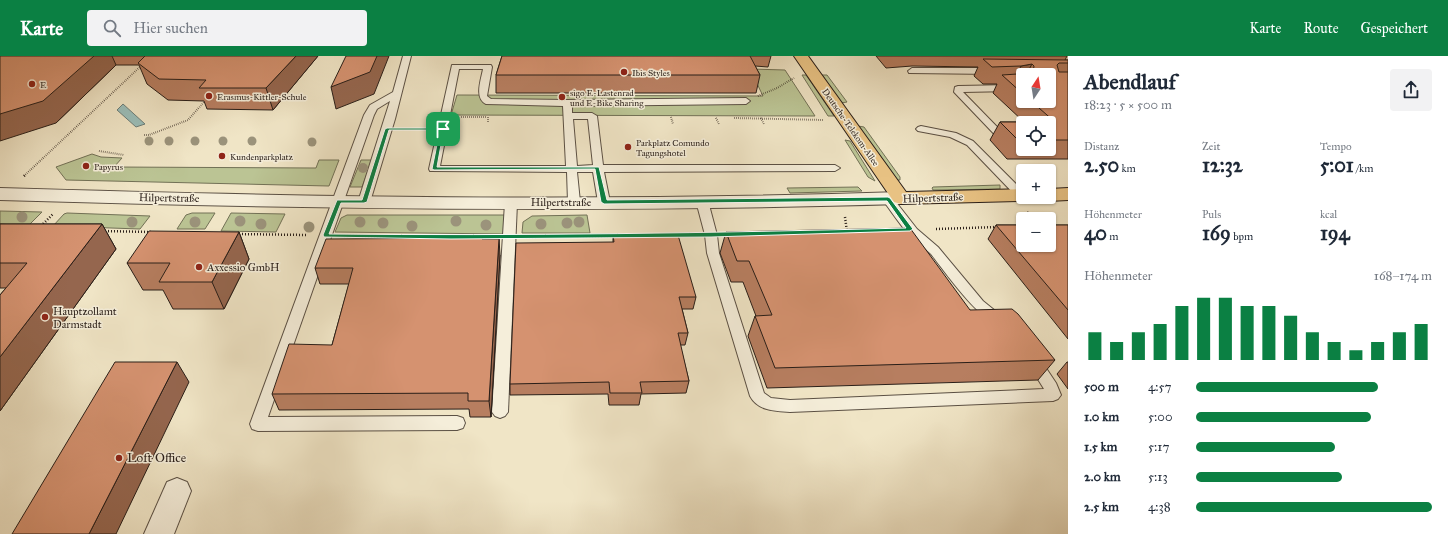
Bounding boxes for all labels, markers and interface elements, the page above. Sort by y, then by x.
search box [87,10,367,46]
text: Karte [20,17,63,40]
icon: search [101,17,123,39]
text: Hier suchen [133,19,208,37]
text: Karte [1249,20,1281,37]
text: Route [1303,20,1339,37]
text: Gespeichert [1361,20,1428,37]
marker: Ibis Styles [619,67,629,77]
place label: Ibis Styles [632,67,670,78]
north arrow [1016,68,1056,108]
map controls [1016,68,1056,252]
text: Abendlauf [1084,68,1176,95]
button: share [1390,69,1432,111]
marker: E [27,79,37,89]
place label: E [40,79,47,90]
street label: Deutsche-Telekom-Allee [820,86,882,168]
place label: sigo E-Lastenrad und E-Bike Sharing [570,87,644,109]
marker: Erasmus-Kittler-Schule [204,91,214,101]
place label: Erasmus-Kittler-Schule [217,91,307,102]
marker: sigo E-Lastenrad und E-Bike Sharing [557,92,567,102]
text: 18:23 · 5 × 500 m [1084,97,1172,113]
pin [426,112,460,146]
button: locate [1016,116,1056,156]
icon: arrive [432,118,454,140]
place label: Parkplatz Comundo Tagungshotel [636,137,710,159]
text: Distanz [1084,140,1119,153]
text: Zeit [1202,140,1220,153]
text: Tempo [1320,140,1352,153]
marker: Parkplatz Comundo Tagungshotel [623,142,633,152]
marker: Kundenparkplatz [217,151,227,161]
place label: Kundenparkplatz [230,151,293,162]
text: 2.50 [1084,153,1119,177]
text: 12:32 [1202,153,1243,177]
text: 5:01 [1320,153,1354,177]
marker: Papyrus [81,161,91,171]
place label: Papyrus [94,161,123,172]
text: km [1119,162,1136,175]
text: /km [1354,162,1373,175]
button: + [1016,164,1056,204]
street label: Hilpertstraße [902,190,964,206]
street label: Hilpertstraße [139,191,200,205]
street label: Hilpertstraße [531,196,592,209]
text: Höhenmeter [1084,208,1142,221]
text: Puls [1202,208,1221,221]
text: kcal [1320,208,1337,221]
button: − [1016,212,1056,252]
text: 40 [1084,221,1107,245]
text: 169 [1202,221,1231,245]
text: 194 [1320,221,1350,245]
text: m [1107,230,1118,243]
text: bpm [1231,230,1253,243]
place label: Axxessio GmbH [206,261,280,274]
marker: Axxessio GmbH [194,262,204,272]
text: Höhenmeter [1084,268,1153,284]
text: 168–174 m [1374,268,1432,284]
place label: Hauptzollamt Darmstadt [53,305,117,331]
marker: Hauptzollamt Darmstadt [40,312,50,322]
text: 500 m [1084,379,1119,395]
text: 4:57 [1148,379,1172,395]
text: 1.0 km [1084,409,1119,425]
text: 5:00 [1148,409,1172,425]
text: 1.5 km [1084,439,1117,455]
text: 5:17 [1148,439,1169,455]
place label: Loft Office [127,450,187,466]
marker: Loft Office [114,453,124,463]
text: 2.0 km [1084,469,1121,485]
text: 5:13 [1148,469,1168,485]
text: 2.5 km [1084,499,1119,515]
text: 4:38 [1148,499,1171,515]

